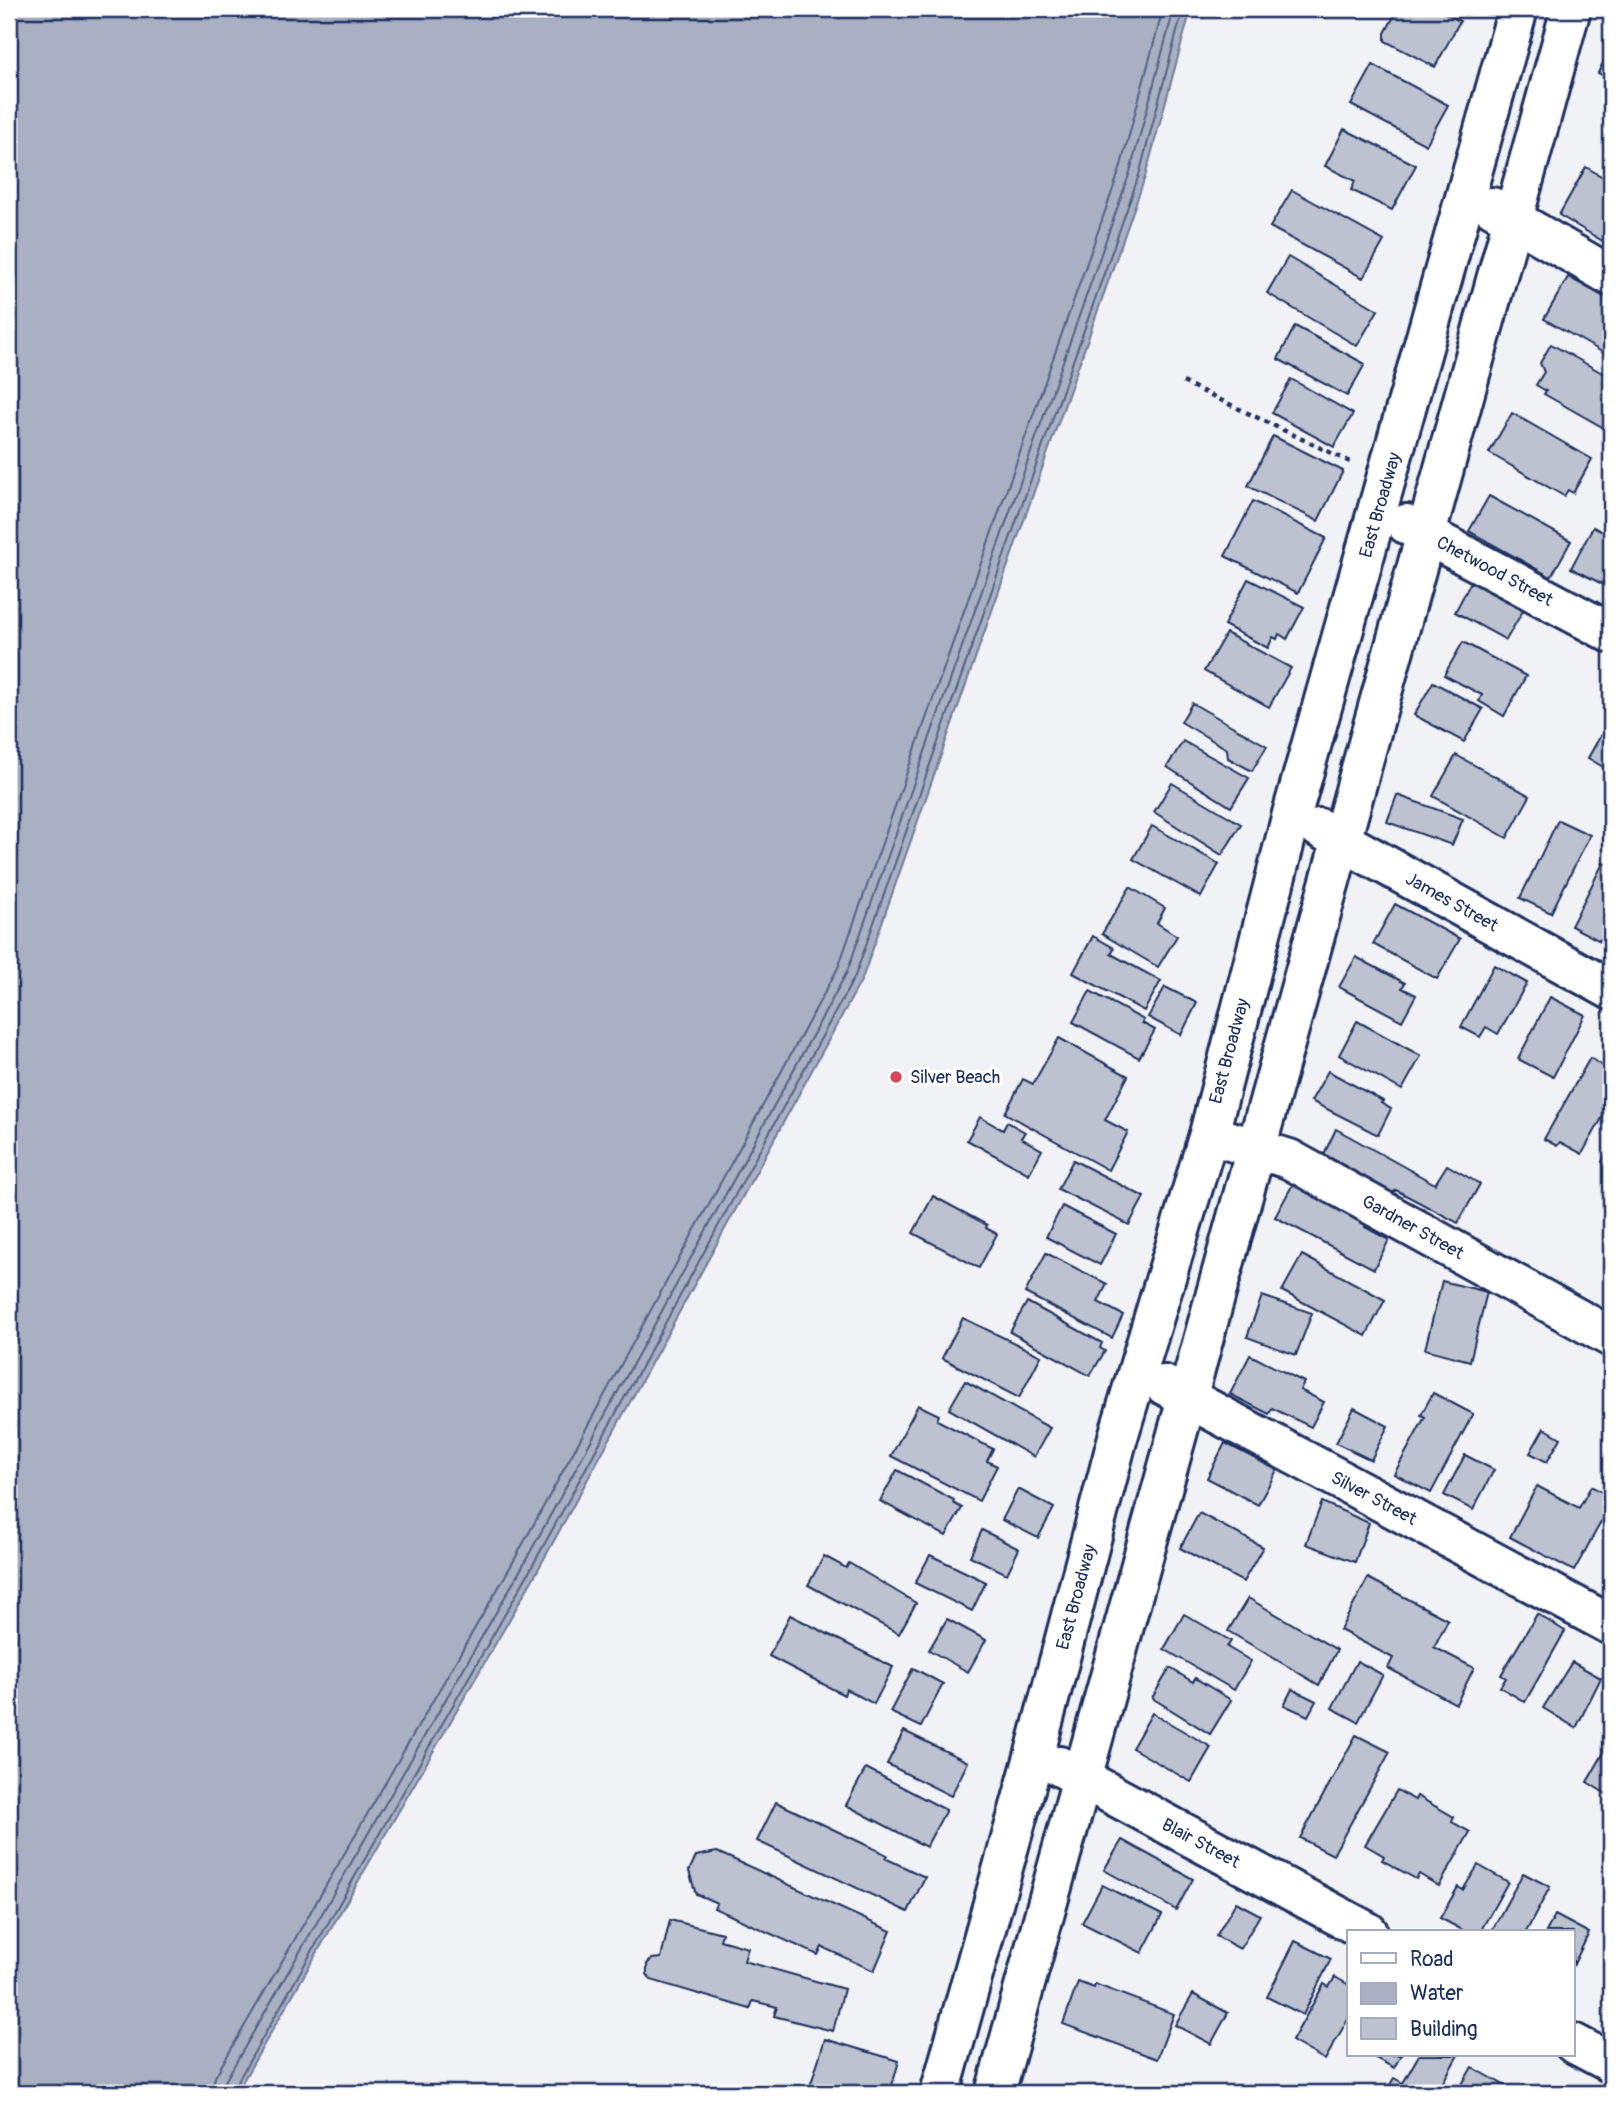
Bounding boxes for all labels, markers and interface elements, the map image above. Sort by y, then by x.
street label: East Broadway [1355,450,1407,560]
street label: Chetwood Street [1433,531,1558,612]
street label: James Street [1401,868,1503,938]
street label: East Broadway [1204,996,1255,1106]
place label: Silver Beach [910,1066,1000,1089]
marker: Silver Beach [888,1069,904,1085]
street label: Gardner Street [1358,1190,1469,1265]
street label: Silver Street [1327,1466,1421,1531]
street label: East Broadway [1051,1542,1102,1652]
street label: Blair Street [1158,1813,1244,1874]
legend [1347,1930,1574,2056]
text: Road [1410,1946,1454,1973]
text: Water [1410,1980,1464,2007]
text: Building [1410,2016,1477,2043]

